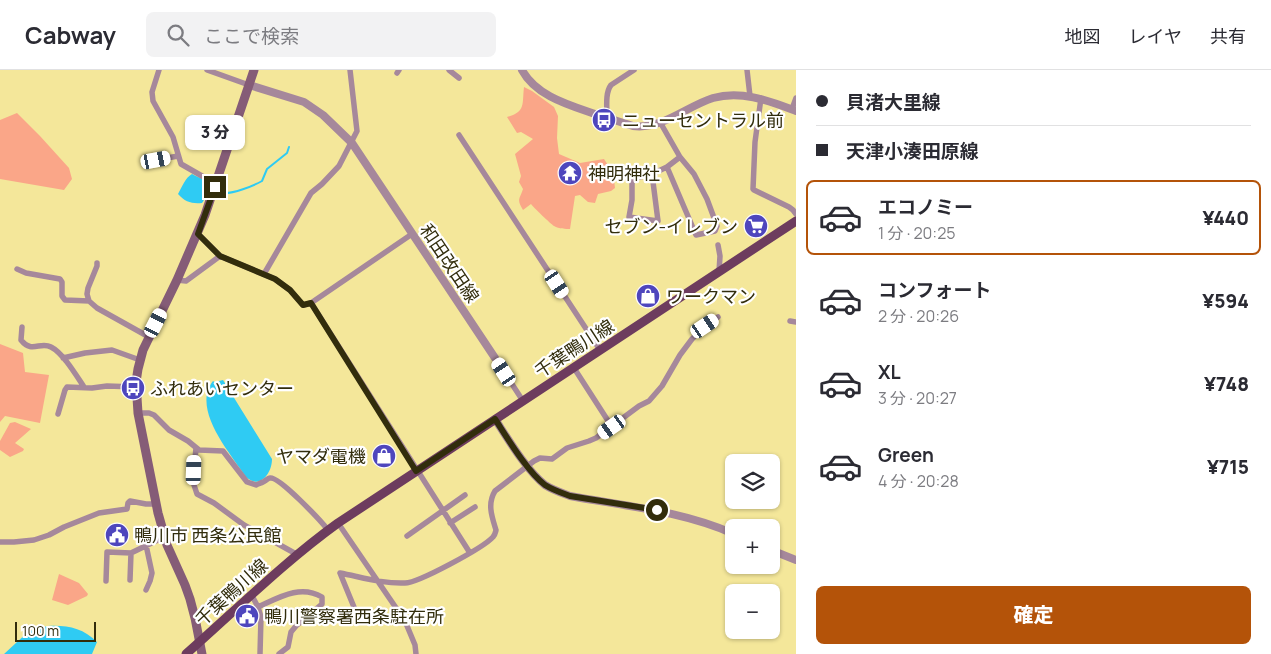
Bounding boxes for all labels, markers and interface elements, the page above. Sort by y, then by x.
search box [146,12,496,57]
text: Cabway [25,18,116,51]
icon: search [164,21,192,49]
text: ここで検索 [204,23,299,49]
text: 地図 [1065,24,1101,48]
text: レイヤ [1129,24,1182,48]
text: 共有 [1210,24,1246,48]
text: 貝渚大里線 [846,89,941,115]
bus stop icon: ニューセントラル前 [591,107,617,133]
place label: ニューセントラル前 [622,108,784,132]
callout: 3 分 [185,114,245,150]
text: 3 分 [201,121,229,143]
text: 天津小湊田原線 [846,138,979,164]
car [139,150,172,170]
temple icon: 神明神社 [557,160,583,186]
place label: 神明神社 [588,161,660,185]
route end [204,176,226,198]
text: エコノミー [878,194,973,220]
icon: car [818,195,863,240]
text: ¥440 [1203,205,1249,231]
supermarket icon: セブン-イレブン [743,213,769,239]
place label: セブン-イレブン [604,214,738,238]
street label: 和田改田線 [415,219,485,307]
text: 1 分 · 20:25 [878,222,956,244]
car [542,267,571,301]
text: コンフォート [878,277,991,303]
icon: car [818,278,863,323]
shop icon: ワークマン [635,283,661,309]
place label: ワークマン [666,284,756,308]
text: ¥594 [1202,288,1249,314]
text: 2 分 · 20:26 [878,305,959,327]
car [142,306,169,340]
car [688,311,721,341]
street label: 千葉鴨川線 [530,313,618,383]
car [489,355,518,389]
text: XL [878,359,901,385]
icon: car [818,361,863,406]
text: ¥748 [1204,371,1249,397]
bus stop icon: ふれあいセンター [120,375,146,401]
place label: ふれあいセンター [150,376,294,400]
text: 3 分 · 20:27 [878,387,957,409]
car [595,412,628,442]
text: Green [878,442,934,468]
shop icon: ヤマダ電機 [371,443,397,469]
place label: ヤマダ電機 [276,444,366,468]
icon: car [818,444,863,489]
map controls [725,454,780,639]
button: layers [725,454,780,509]
text: ¥715 [1207,454,1249,480]
car [185,455,202,485]
text: 4 分 · 20:28 [878,470,959,492]
route start [646,499,668,521]
button: + [725,519,780,574]
public building icon: 鴨川市 西条公民館 [104,522,130,548]
place label: 鴨川市 西条公民館 [134,523,282,547]
street label: 千葉鴨川線 [190,553,272,631]
button: − [725,584,780,639]
button: 確定 [816,586,1251,644]
public building icon: 鴨川警察署西条駐在所 [234,603,260,629]
place label: 鴨川警察署西条駐在所 [264,604,444,628]
scale bar [15,619,96,642]
text: 100 m [22,621,59,640]

